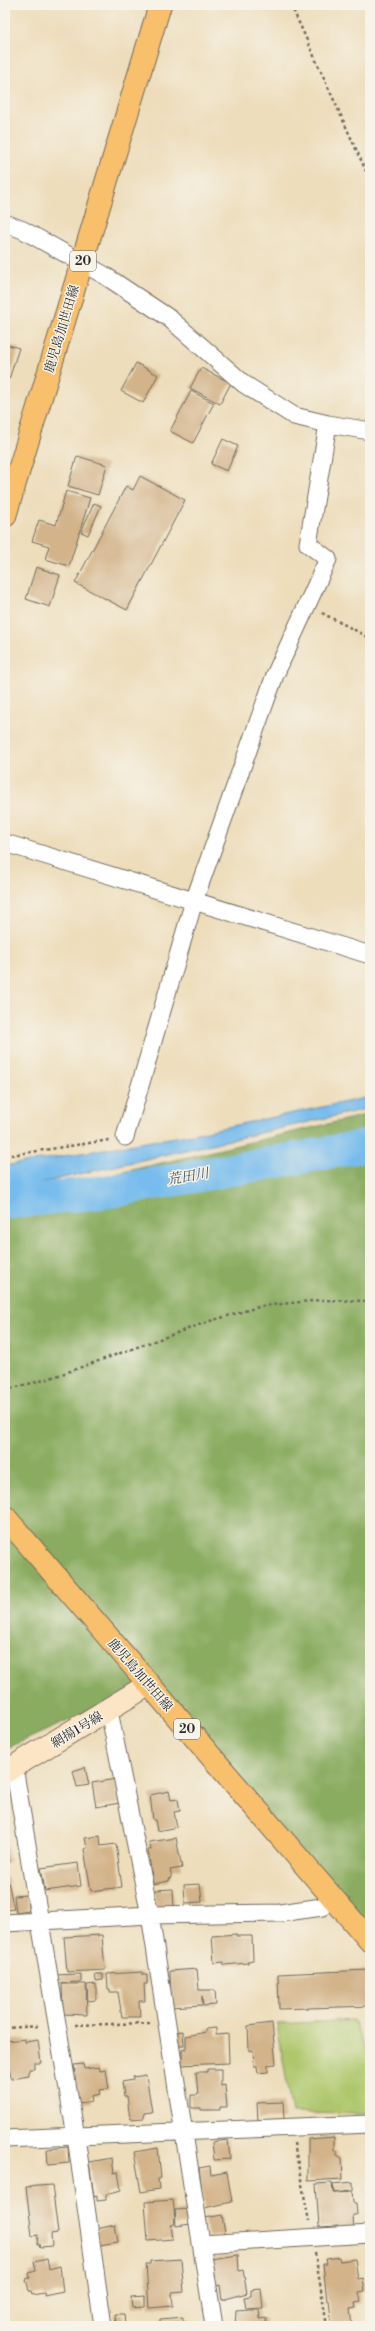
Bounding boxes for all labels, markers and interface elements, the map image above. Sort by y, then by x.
road number: 20 [70,251,96,271]
street label: 鹿児島加世田線 [41,283,83,375]
water label: 荒田川 [166,1164,212,1190]
street label: 鹿児島加世田線 [104,1635,176,1715]
street label: 網揚1号線 [48,1708,106,1752]
road number: 20 [174,1719,200,1739]

